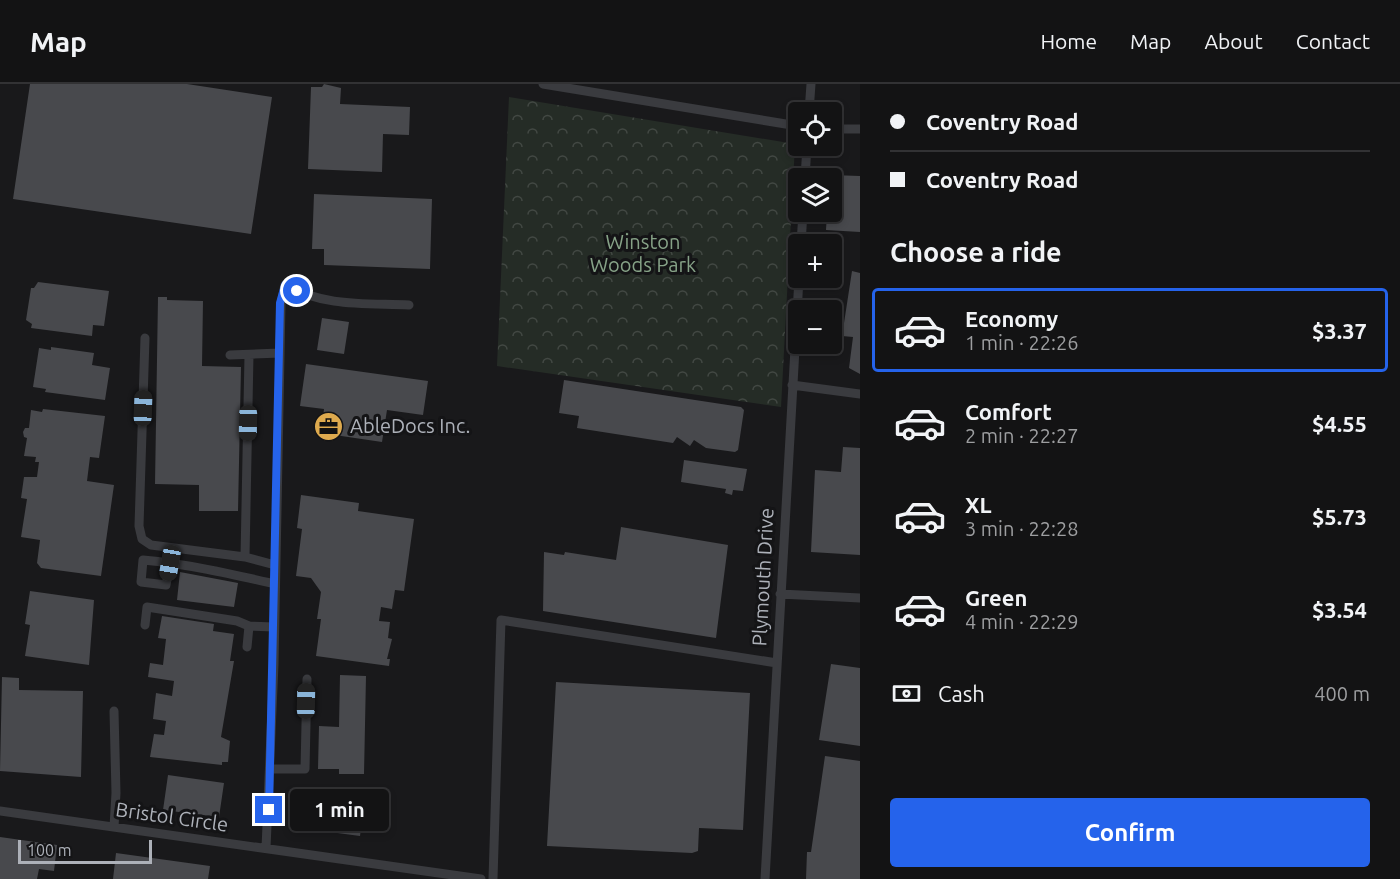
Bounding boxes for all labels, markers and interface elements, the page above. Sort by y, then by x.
text: Map [30,26,87,57]
text: Home [1040,29,1097,53]
text: Map [1130,29,1171,53]
text: About [1204,29,1263,53]
text: Contact [1296,29,1370,53]
map controls [788,102,842,354]
button: locate [788,102,842,156]
text: Coventry Road [926,109,1078,134]
text: Coventry Road [926,167,1078,192]
button: layers [788,168,842,222]
park label: Winston Woods Park [590,230,696,276]
button: + [788,234,842,288]
text: Choose a ride [890,237,1062,267]
route start [283,277,310,304]
button: − [788,300,842,354]
icon: car [893,303,947,357]
text: Economy [965,306,1058,331]
text: $3.37 [1312,318,1367,343]
text: 1 min · 22:26 [965,331,1079,354]
car [133,390,153,426]
icon: car [893,396,947,450]
text: Comfort [965,399,1052,424]
car [239,405,257,441]
office icon: AbleDocs Inc. [313,410,345,442]
text: $4.55 [1312,411,1367,436]
place label: AbleDocs Inc. [350,414,470,437]
text: 2 min · 22:27 [965,424,1079,447]
icon: car [893,489,947,543]
text: XL [965,492,992,517]
text: $5.73 [1312,504,1367,529]
street label: Plymouth Drive [747,507,778,647]
text: 3 min · 22:28 [965,517,1079,540]
car [158,544,182,582]
icon: car [893,582,947,636]
text: Green [965,585,1027,610]
text: $3.54 [1312,597,1367,622]
text: 4 min · 22:29 [965,610,1079,633]
icon: cash [890,677,923,710]
text: Cash [938,681,985,706]
text: 400 m [1314,682,1370,705]
car [297,683,315,719]
callout: 1 min [290,789,389,831]
route end [255,796,282,823]
street label: Bristol Circle [114,797,230,836]
text: 1 min [314,798,365,821]
button: Confirm [890,798,1370,867]
scale bar [18,837,152,864]
text: 100 m [27,841,72,859]

